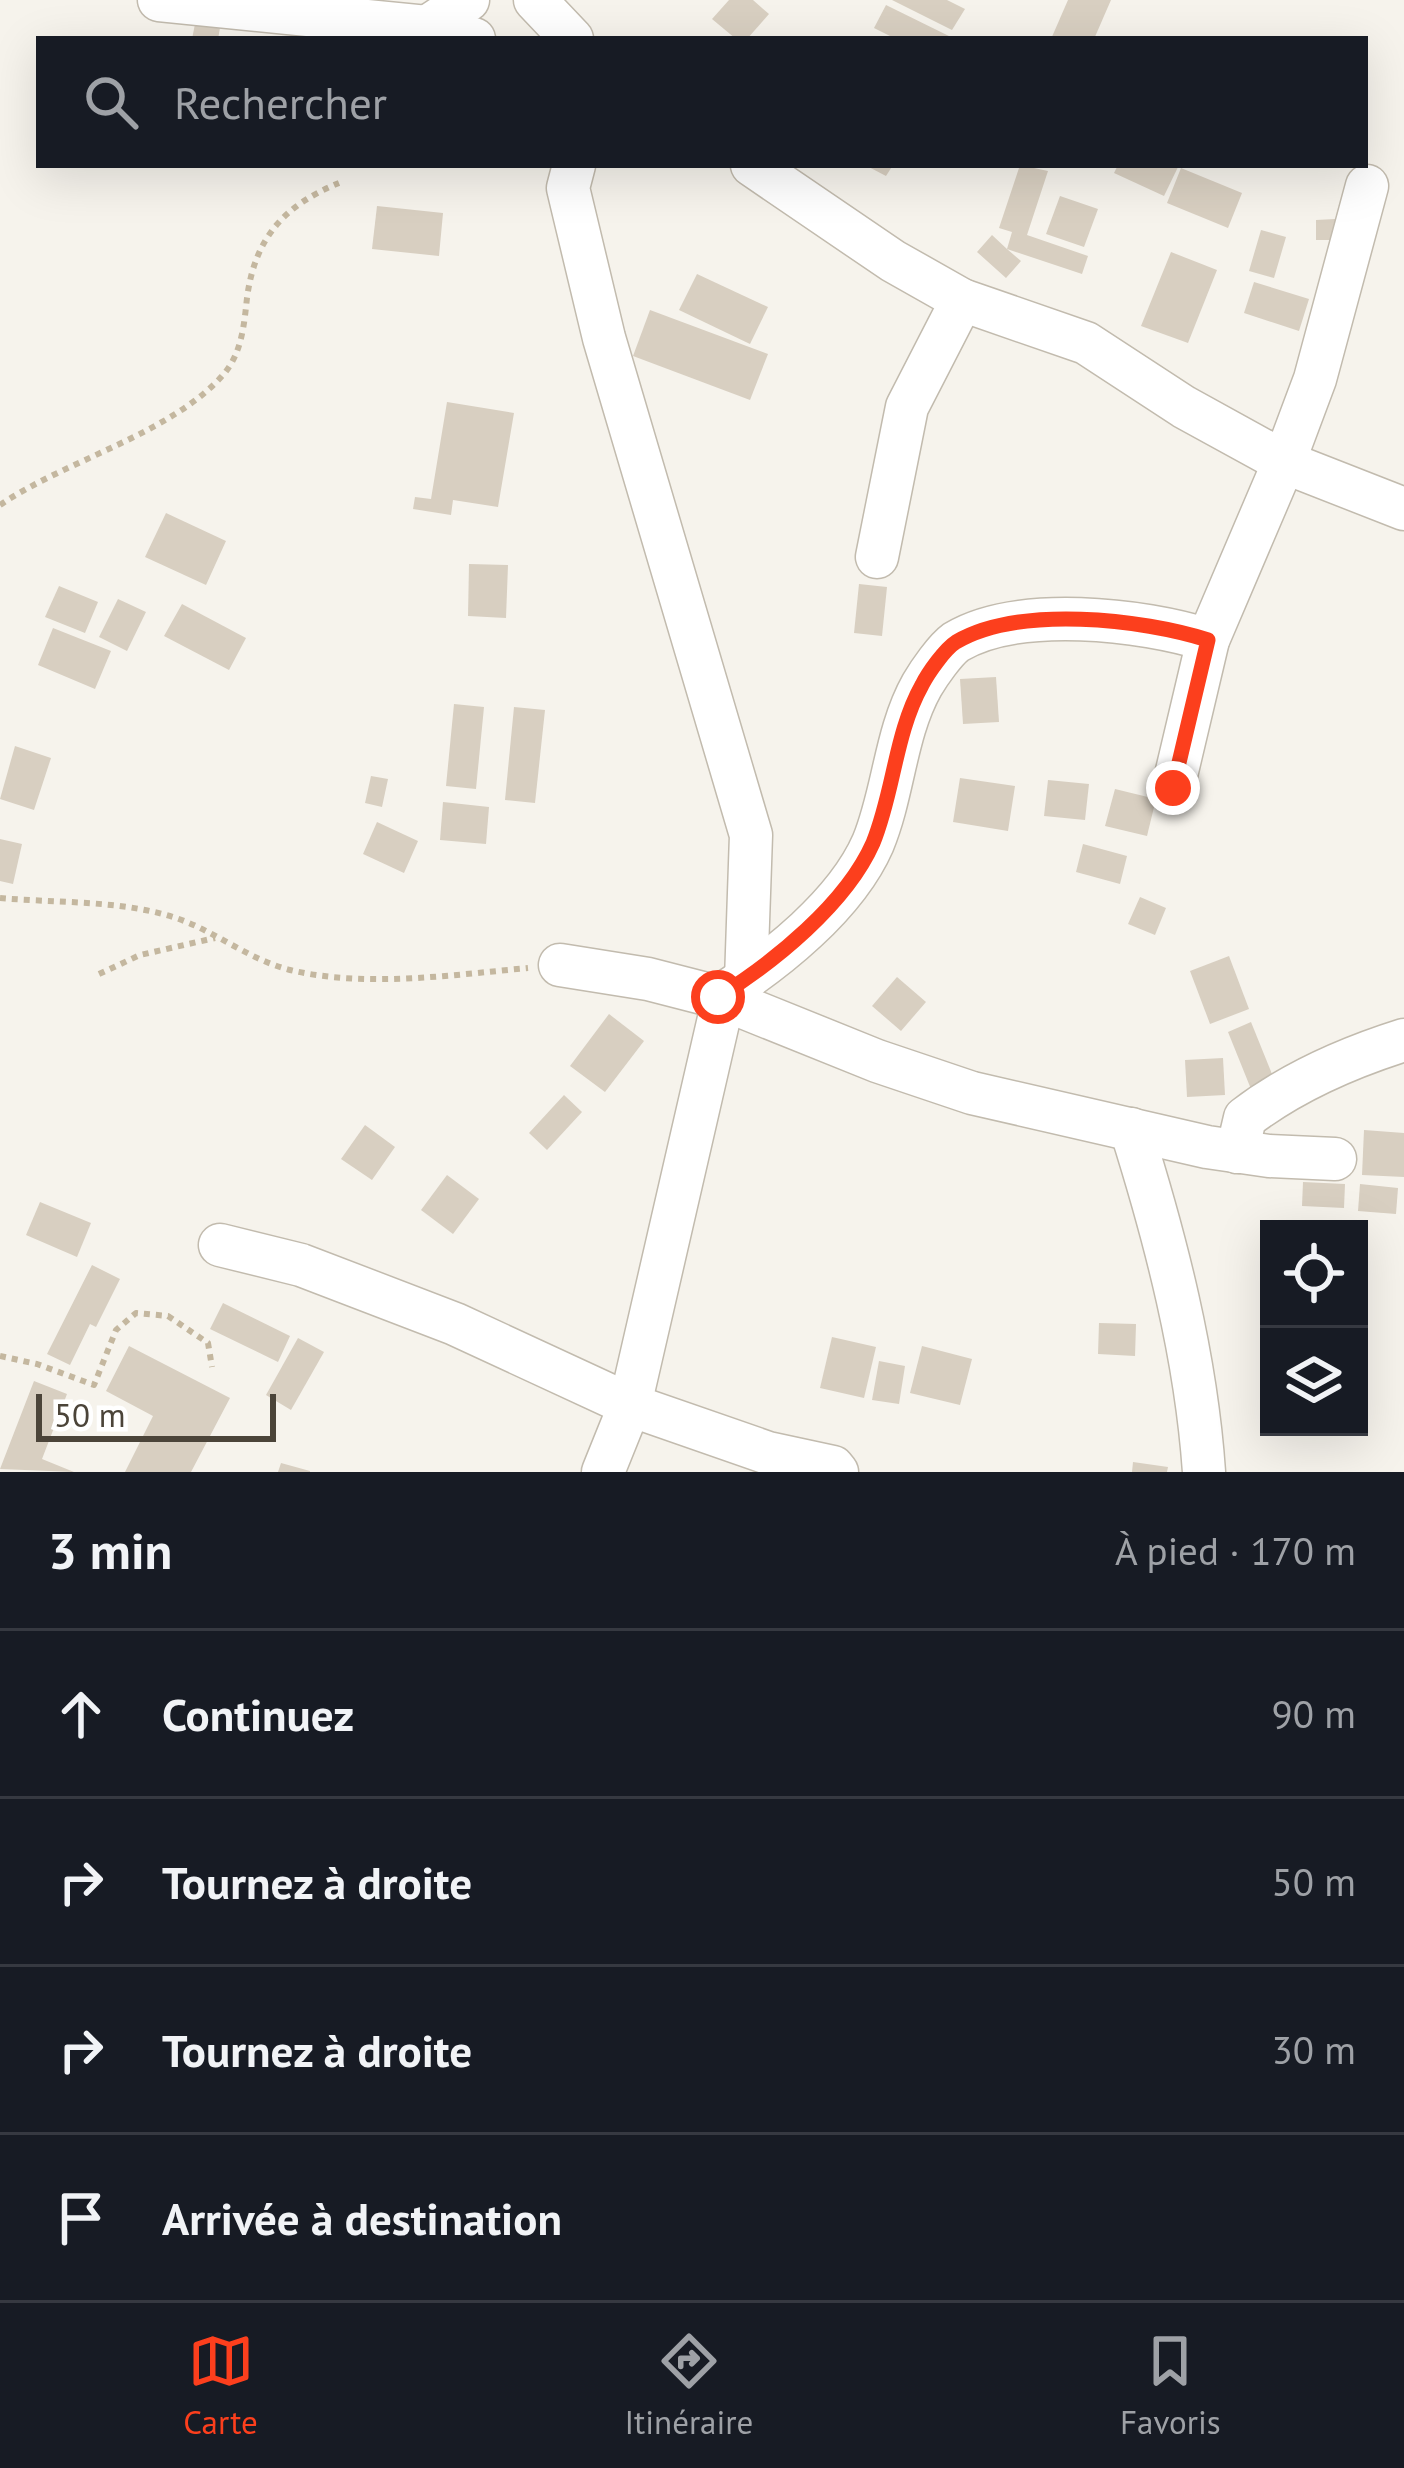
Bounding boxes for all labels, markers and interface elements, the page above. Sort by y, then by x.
search box [36,36,1368,168]
icon: search [78,69,144,135]
text: Rechercher [174,73,387,131]
route end [1146,761,1200,815]
route start [691,970,745,1024]
map controls [1260,1220,1368,1436]
button: locate [1260,1220,1368,1328]
button: layers [1260,1328,1368,1436]
scale bar [36,1388,276,1441]
text: 50 m [54,1393,126,1436]
text: 3 min [48,1517,172,1583]
text: À pied · 170 m [1115,1525,1356,1576]
icon: ahead [48,1681,114,1747]
text: Continuez [162,1685,354,1743]
text: 90 m [1271,1688,1356,1739]
icon: right [48,1849,114,1915]
text: Tournez à droite [162,1853,472,1911]
text: 50 m [1271,1856,1356,1907]
icon: right [48,2017,114,2083]
text: Tournez à droite [162,2021,472,2079]
text: 30 m [1271,2024,1356,2075]
icon: arrive [48,2185,114,2251]
text: Arrivée à destination [162,2189,562,2247]
tab: Carte [183,2328,258,2443]
tab: Itinéraire [624,2328,753,2443]
tab: Favoris [1120,2328,1221,2443]

